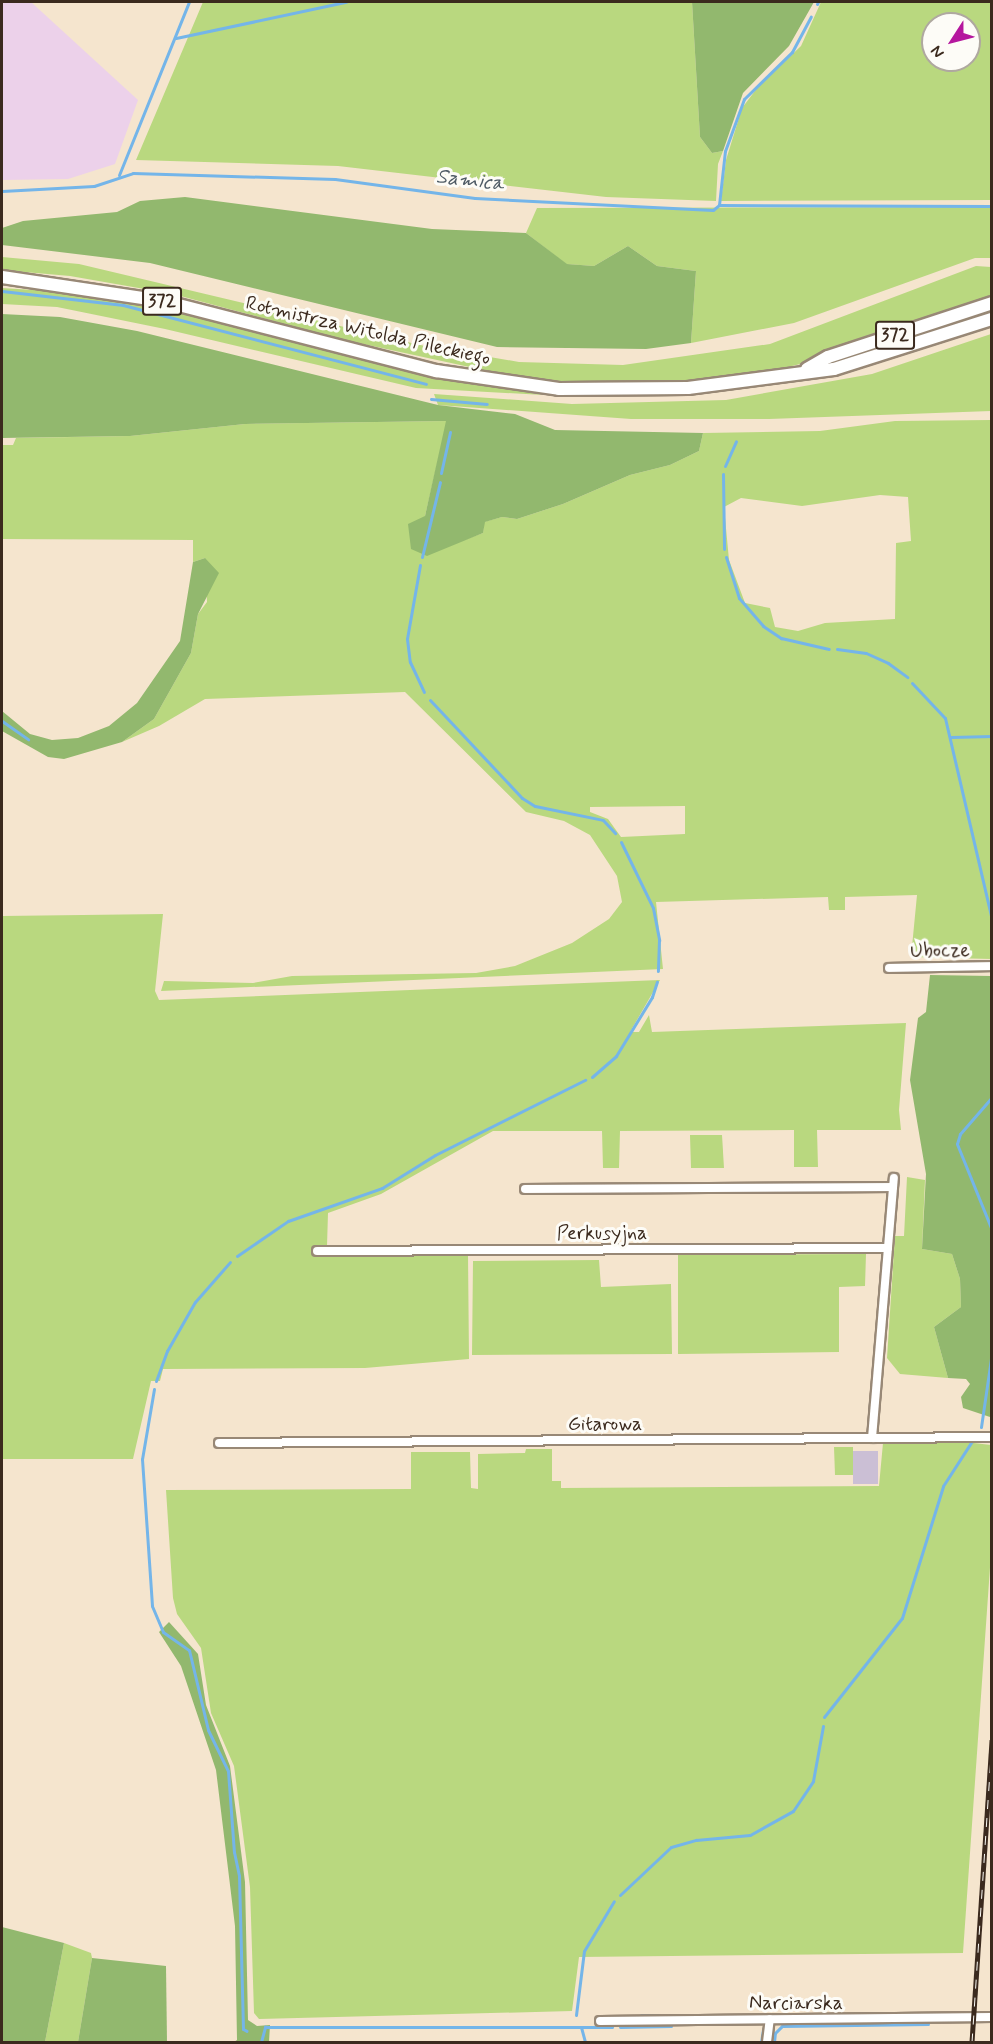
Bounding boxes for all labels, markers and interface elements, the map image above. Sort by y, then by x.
north arrow [921,12,981,72]
text: N [926,41,949,62]
water label: Samica [435,164,505,196]
road number: 372 [141,286,183,316]
street label: Rotmistrza Witolda Pileckiego [244,291,492,371]
road number: 372 [874,320,916,350]
street label: Ubocze [910,938,970,964]
street label: Perkusyjna [557,1221,647,1245]
street label: Gitarowa [568,1412,642,1436]
street label: Narciarska [749,1991,843,2015]

